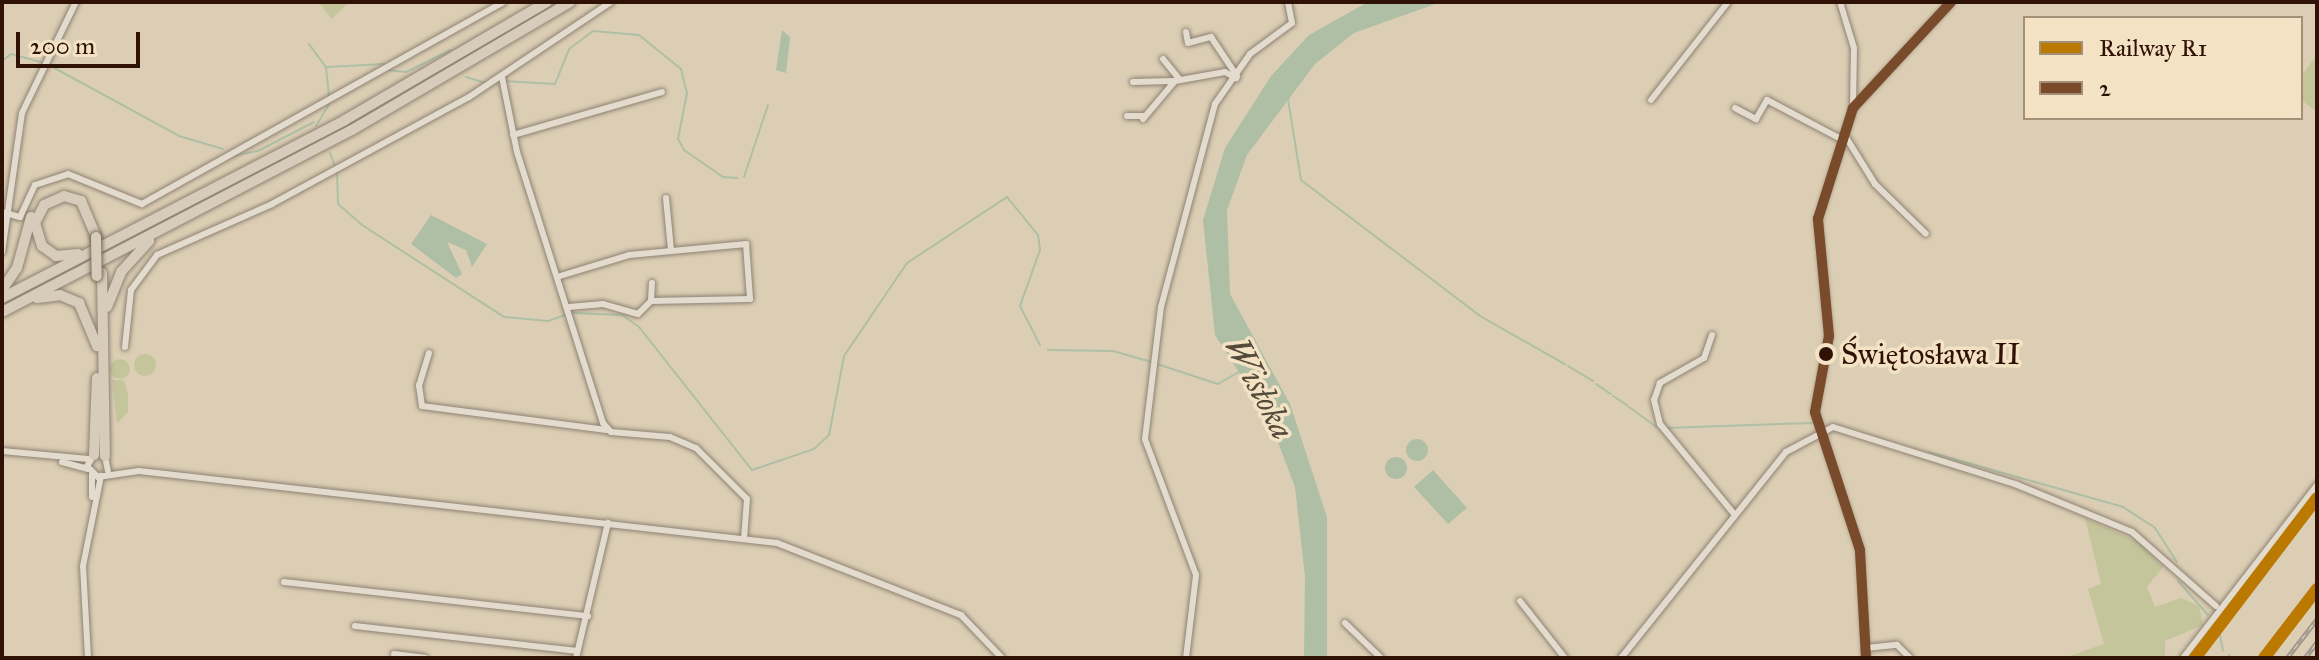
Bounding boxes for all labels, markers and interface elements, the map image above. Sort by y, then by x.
scale bar [20,16,144,66]
legend [2023,16,2303,120]
text: 200 m [30,31,95,61]
text: Railway R1 [2099,33,2207,63]
text: 2 [2099,73,2111,103]
water label: Wisłoka [1216,330,1304,446]
place label: Świętosława II [1841,336,2020,372]
marker: Świętosława II [1818,346,1834,362]

